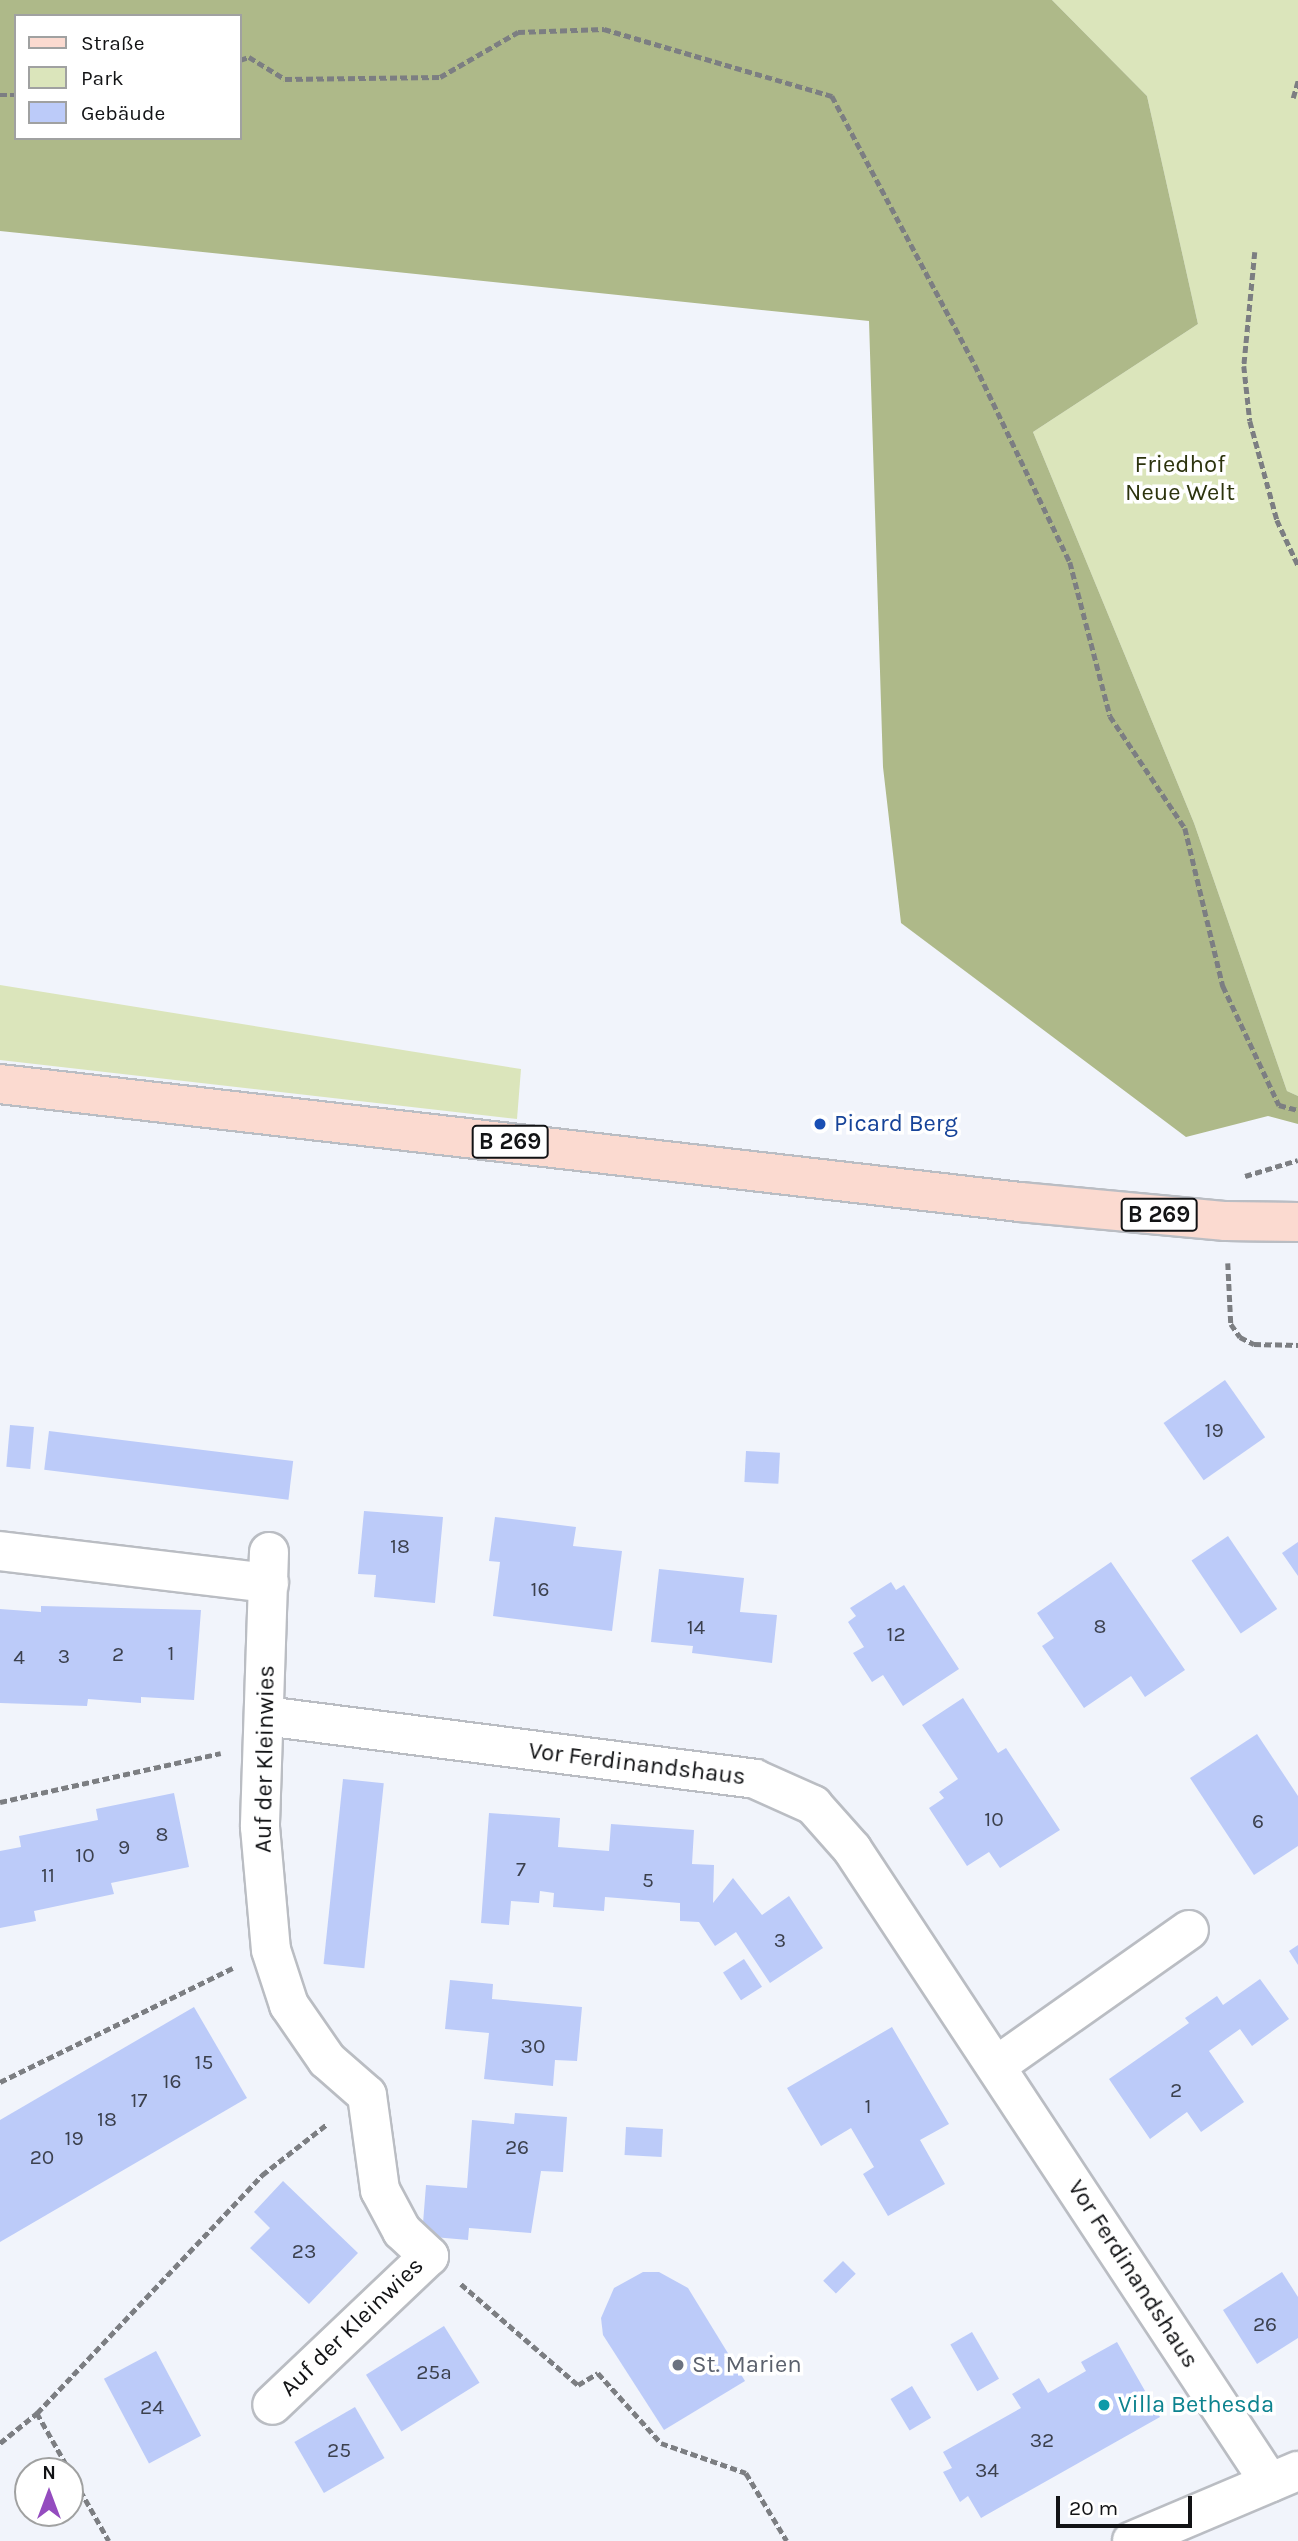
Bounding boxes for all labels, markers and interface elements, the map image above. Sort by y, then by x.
legend [14,14,242,140]
text: Straße [81,31,144,55]
text: Park [81,66,124,90]
text: Gebäude [81,101,165,125]
park label: Friedhof Neue Welt [1125,451,1235,507]
place label: Picard Berg [834,1110,958,1138]
marker: Picard Berg [812,1116,828,1132]
road number: B 269 [472,1122,548,1162]
road number: B 269 [1120,1196,1198,1234]
house number: 19 [1204,1417,1224,1443]
house number: 18 [390,1533,410,1559]
house number: 16 [531,1576,549,1602]
house number: 8 [1094,1613,1106,1639]
house number: 14 [687,1614,705,1640]
house number: 12 [886,1621,906,1647]
house number: 1 [168,1640,174,1666]
house number: 2 [112,1641,124,1667]
house number: 3 [58,1643,70,1669]
house number: 4 [13,1644,25,1670]
street label: Auf der Kleinwies [249,1665,281,1853]
street label: Vor Ferdinandshaus [527,1736,747,1792]
house number: 10 [984,1806,1004,1832]
house number: 6 [1252,1808,1264,1834]
house number: 8 [156,1821,168,1847]
house number: 9 [118,1834,130,1860]
house number: 10 [75,1842,95,1868]
house number: 7 [516,1856,526,1882]
house number: 11 [41,1862,55,1888]
house number: 5 [642,1867,654,1893]
house number: 3 [774,1927,786,1953]
house number: 30 [521,2033,545,2059]
house number: 15 [195,2049,213,2075]
house number: 16 [163,2068,181,2094]
house number: 2 [1170,2077,1182,2103]
house number: 17 [131,2087,147,2113]
house number: 1 [865,2093,871,2119]
house number: 18 [97,2106,117,2132]
house number: 19 [64,2125,84,2151]
house number: 26 [505,2134,529,2160]
house number: 20 [30,2144,54,2170]
street label: Vor Ferdinandshaus [1061,2175,1205,2373]
house number: 23 [292,2238,316,2264]
street label: Auf der Kleinwies [274,2251,430,2403]
house number: 26 [1253,2311,1277,2337]
place label: St. Marien [692,2351,802,2379]
marker: St. Marien [670,2357,686,2373]
house number: 25a [416,2359,452,2385]
place label: Villa Bethesda [1118,2391,1274,2419]
house number: 24 [140,2394,164,2420]
marker: Villa Bethesda [1096,2397,1112,2413]
house number: 32 [1030,2427,1054,2453]
house number: 25 [327,2437,351,2463]
north arrow [14,2457,84,2527]
house number: 34 [975,2457,999,2483]
text: N [42,2462,56,2484]
scale bar [1060,2482,1196,2526]
text: 20 m [1069,2496,1118,2520]

